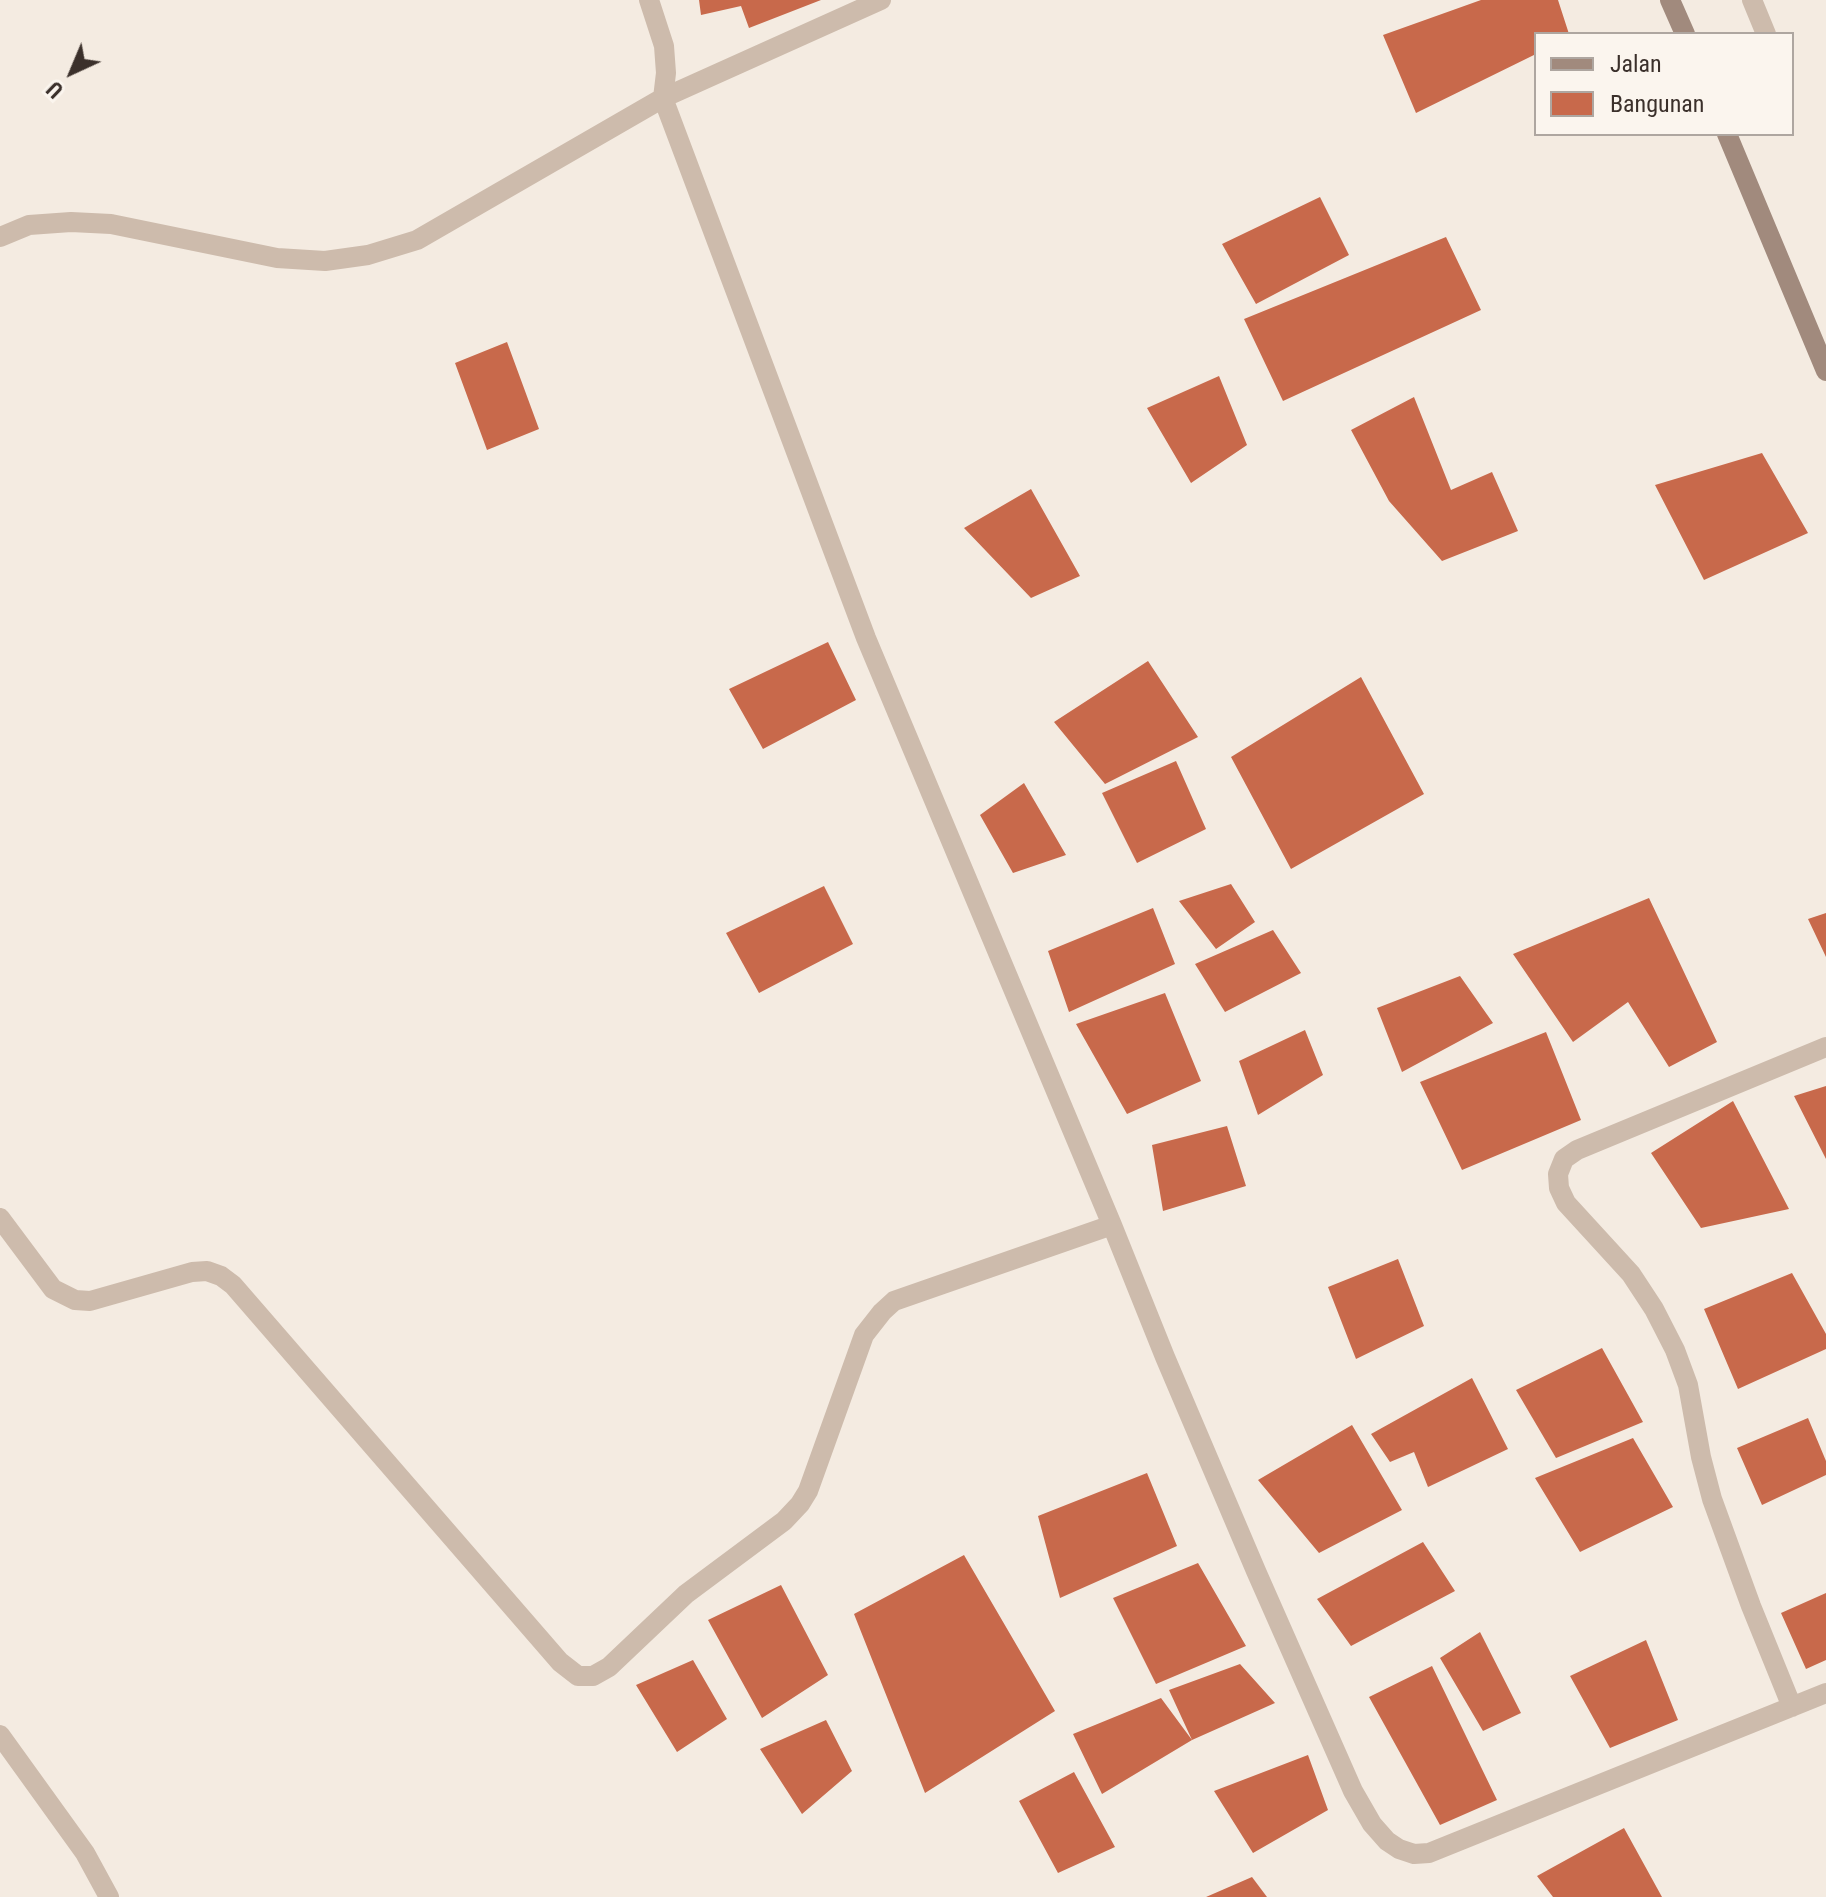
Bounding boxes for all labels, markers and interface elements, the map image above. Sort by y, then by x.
north arrow [32,32,112,112]
legend [1534,32,1794,136]
text: Jalan [1610,50,1662,78]
text: U [42,76,68,103]
text: Bangunan [1610,90,1704,118]

